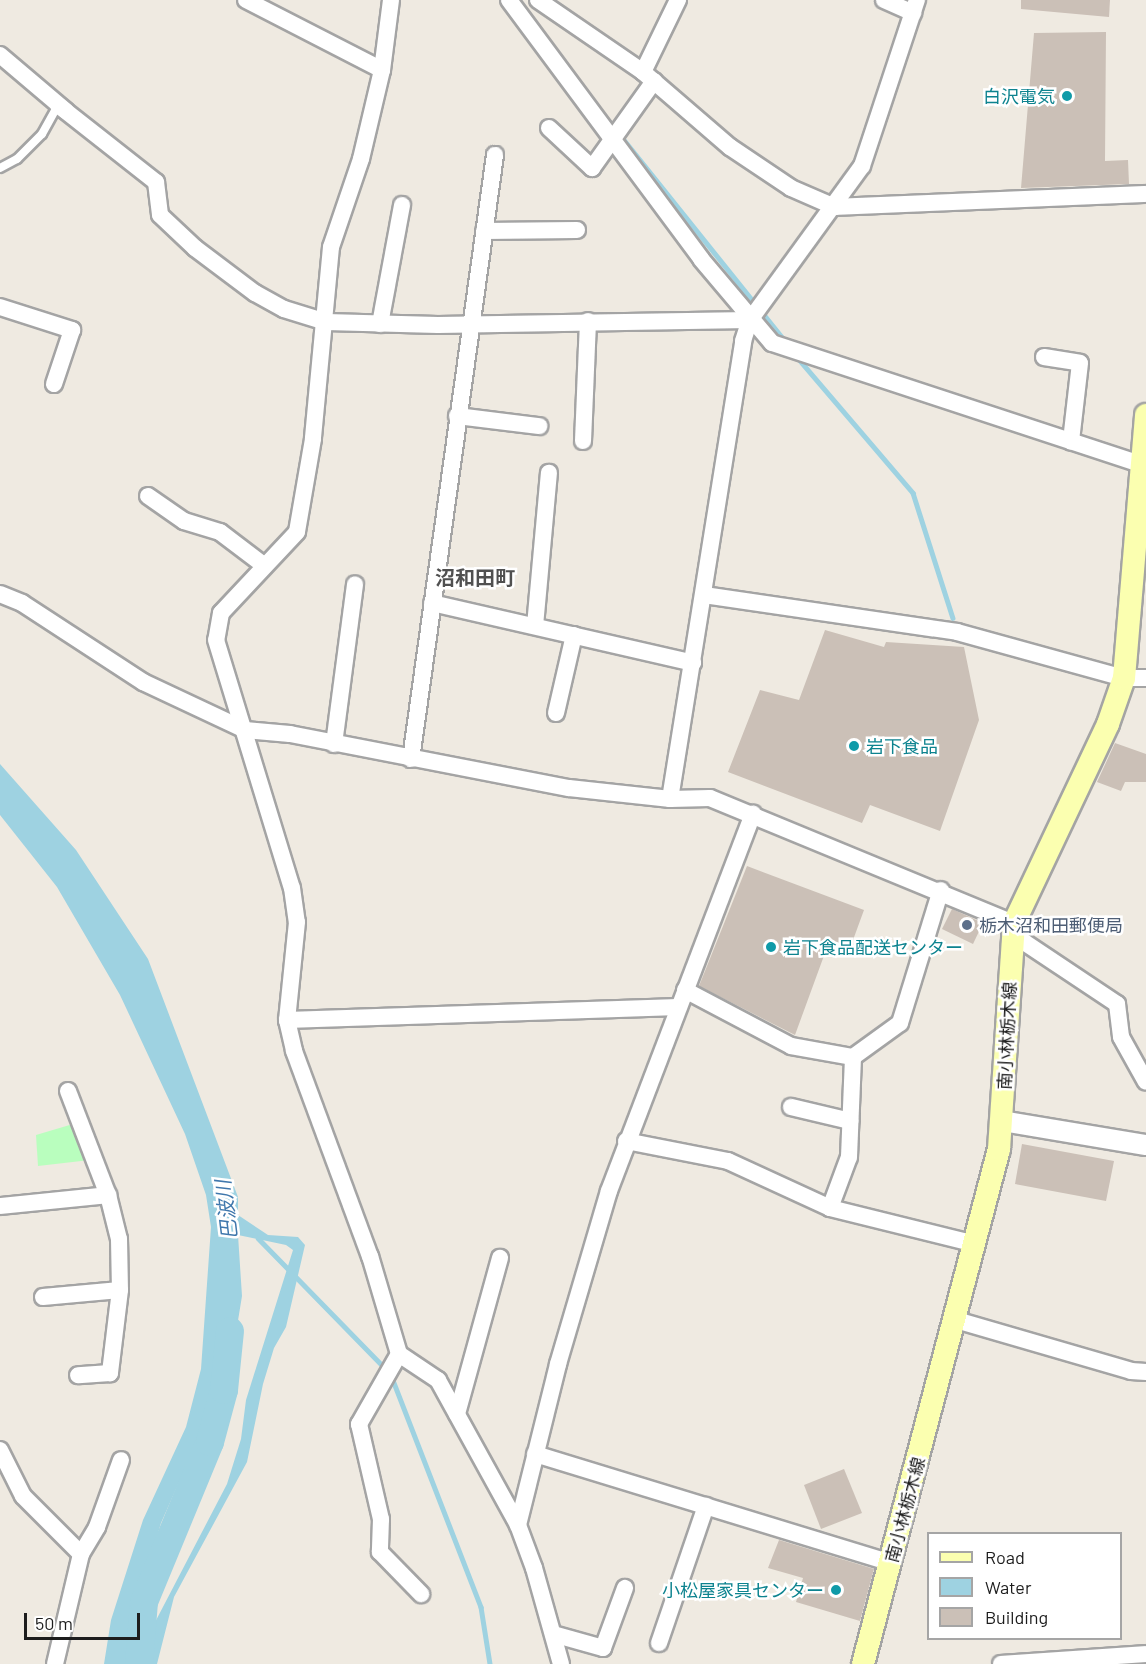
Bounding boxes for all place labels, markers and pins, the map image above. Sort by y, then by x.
place label: 白沢電気 [983,85,1055,107]
marker: 白沢電気 [1060,89,1074,103]
place label: 岩下食品 [866,735,938,757]
marker: 岩下食品 [847,739,861,753]
place label: 栃木沼和田郵便局 [979,914,1123,936]
marker: 栃木沼和田郵便局 [960,918,974,932]
place label: 岩下食品配送センター [783,936,963,958]
marker: 岩下食品配送センター [764,940,778,954]
place label: 小松屋家具センター [662,1579,824,1601]
marker: 小松屋家具センター [829,1583,843,1597]

